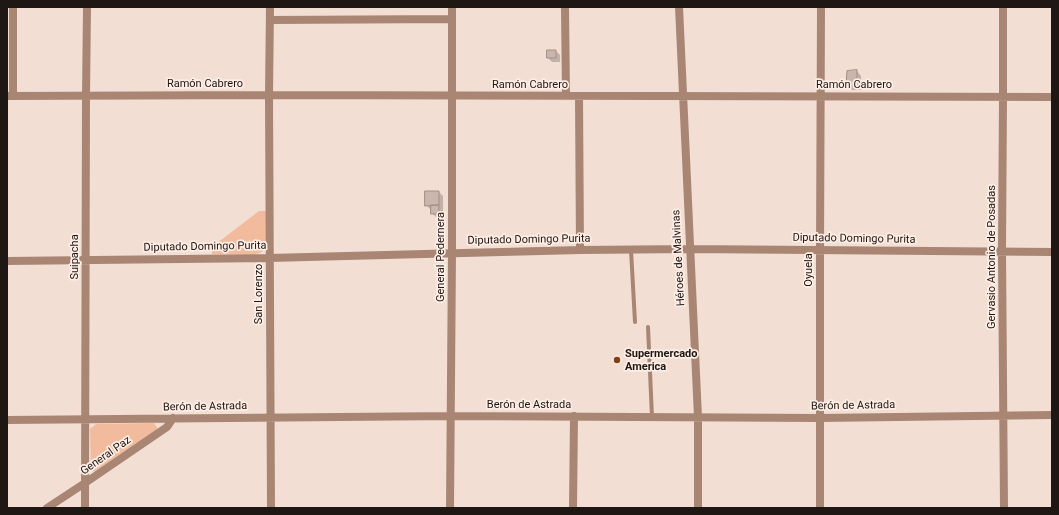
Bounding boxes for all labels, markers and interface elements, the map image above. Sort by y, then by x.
street label: Ramón Cabrero [167,77,243,91]
street label: Ramón Cabrero [492,78,568,92]
street label: Ramón Cabrero [816,78,892,92]
street label: Gervasio Antonio de Posadas [985,185,999,329]
street label: Héroes de Malvinas [670,209,688,307]
street label: General Pedernera [434,212,448,302]
street label: Diputado Domingo Purita [792,231,916,247]
street label: Diputado Domingo Purita [467,232,591,248]
street label: Suipacha [68,234,82,280]
street label: Diputado Domingo Purita [143,239,267,255]
street label: Oyuela [802,253,816,287]
street label: San Lorenzo [252,264,266,324]
place label: Supermercado America [625,347,698,373]
marker: Supermercado America [612,355,622,365]
street label: Berón de Astrada [487,398,571,412]
street label: Berón de Astrada [811,399,895,413]
street label: Berón de Astrada [163,400,247,414]
street label: General Paz [78,434,134,478]

